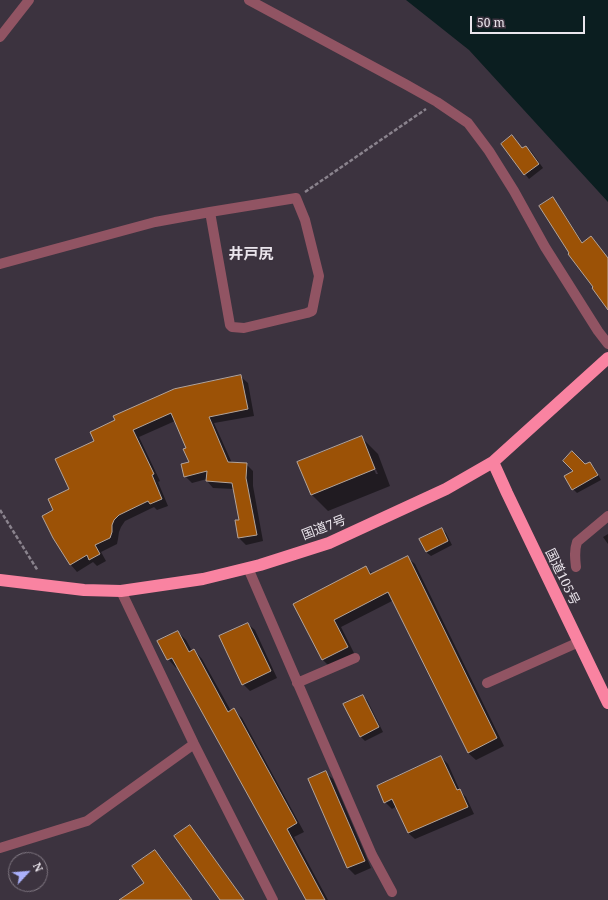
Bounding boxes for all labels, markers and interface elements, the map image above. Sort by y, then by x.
scale bar [472,8,587,34]
text: 50 m [477,14,505,31]
district label: 井戸尻 [229,246,273,264]
street label: 国道7号 [300,512,348,544]
street label: 国道105号 [542,546,582,608]
north arrow [8,852,48,892]
text: N [30,860,47,874]

